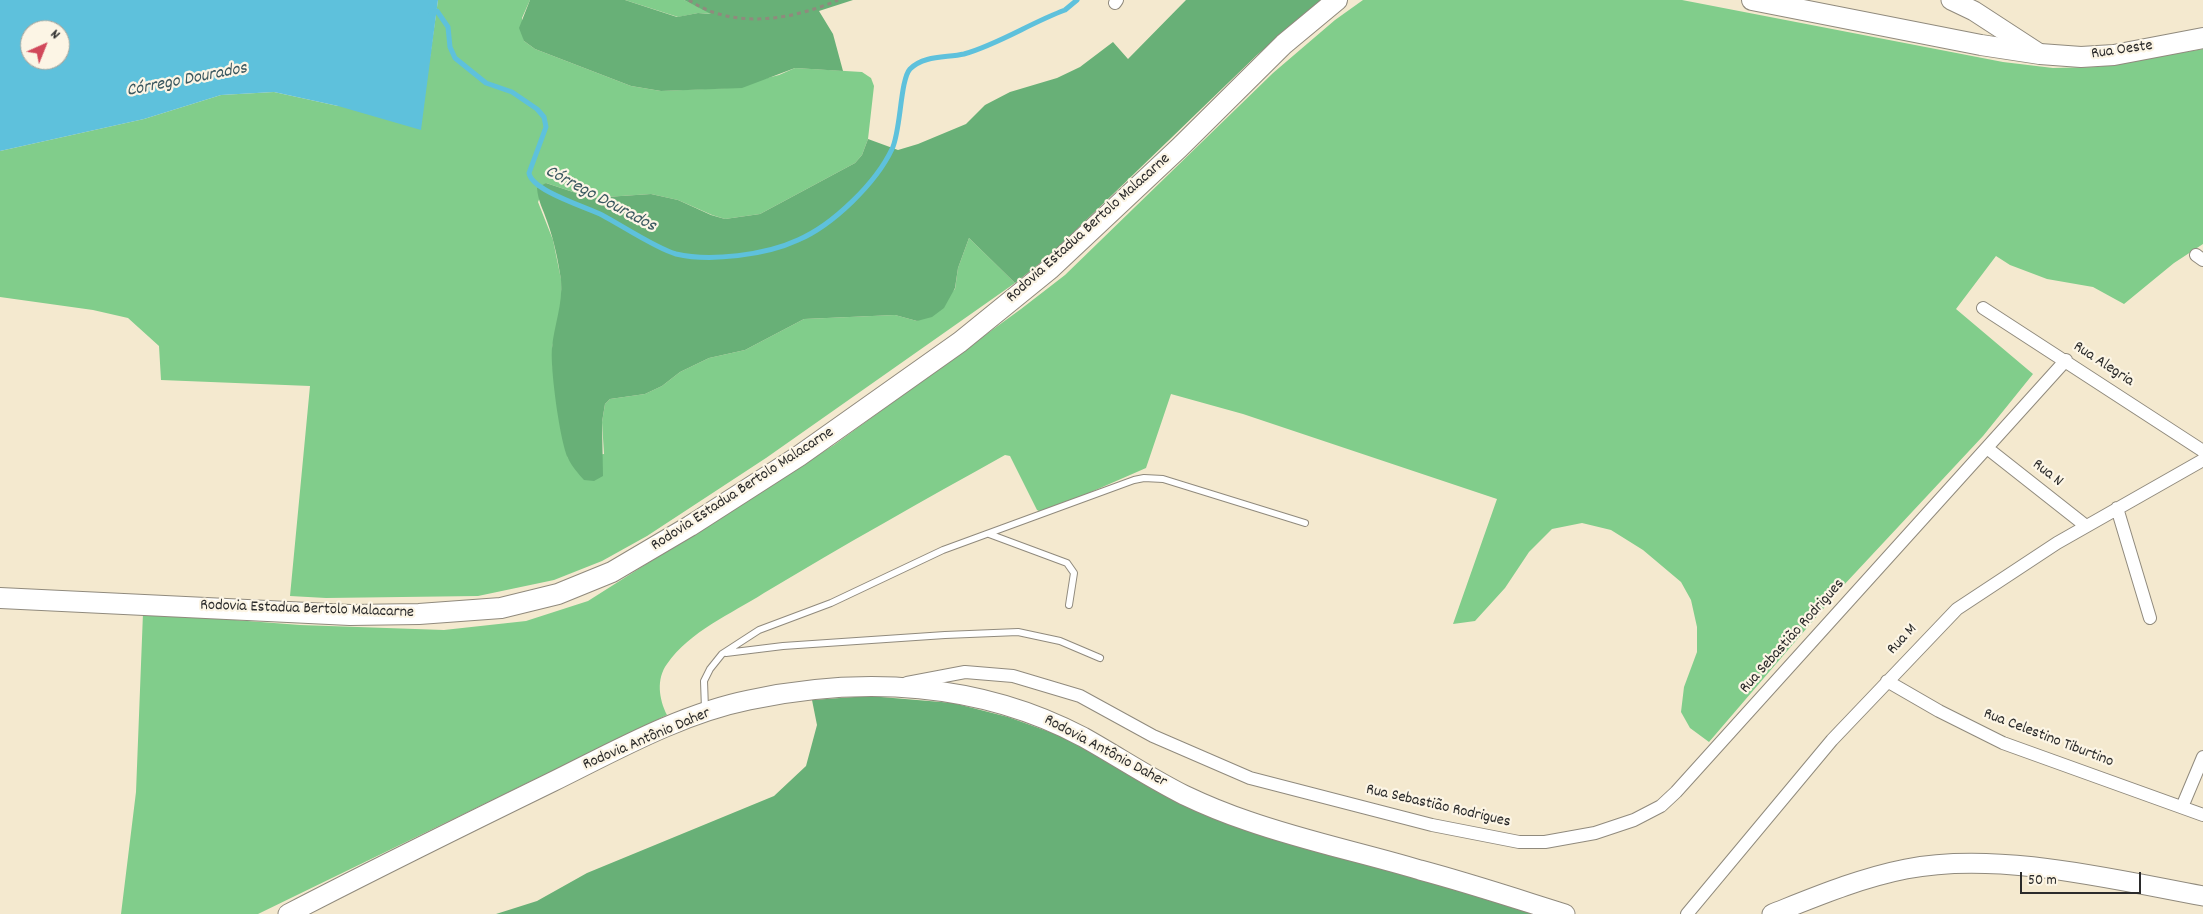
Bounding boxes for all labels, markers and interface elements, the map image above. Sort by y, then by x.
north arrow [20,20,70,70]
text: N [45,25,64,45]
street label: Rua Oeste [2090,37,2154,65]
water label: Córrego Dourados [125,59,249,103]
street label: Rodovia Estadua Bertolo Malacarne [1003,150,1175,308]
water label: Córrego Dourados [541,162,659,238]
street label: Rua Alegria [2069,338,2137,392]
street label: Rodovia Estadua Bertolo Malacarne [648,424,838,556]
street label: Rua N [2028,456,2066,492]
street label: Rua Sebastião Rodrigues [1736,576,1850,698]
street label: Rodovia Estadua Bertolo Malacarne [200,597,414,623]
street label: Rua M [1884,621,1922,659]
street label: Rodovia Antônio Daher [580,704,714,776]
street label: Rua Celestino Tiburtino [1980,705,2116,773]
street label: Rodovia Antônio Daher [1040,711,1170,793]
street label: Rua Sebastião Rodrigues [1364,781,1512,833]
scale bar [2023,862,2144,894]
text: 50 m [2028,870,2057,892]

